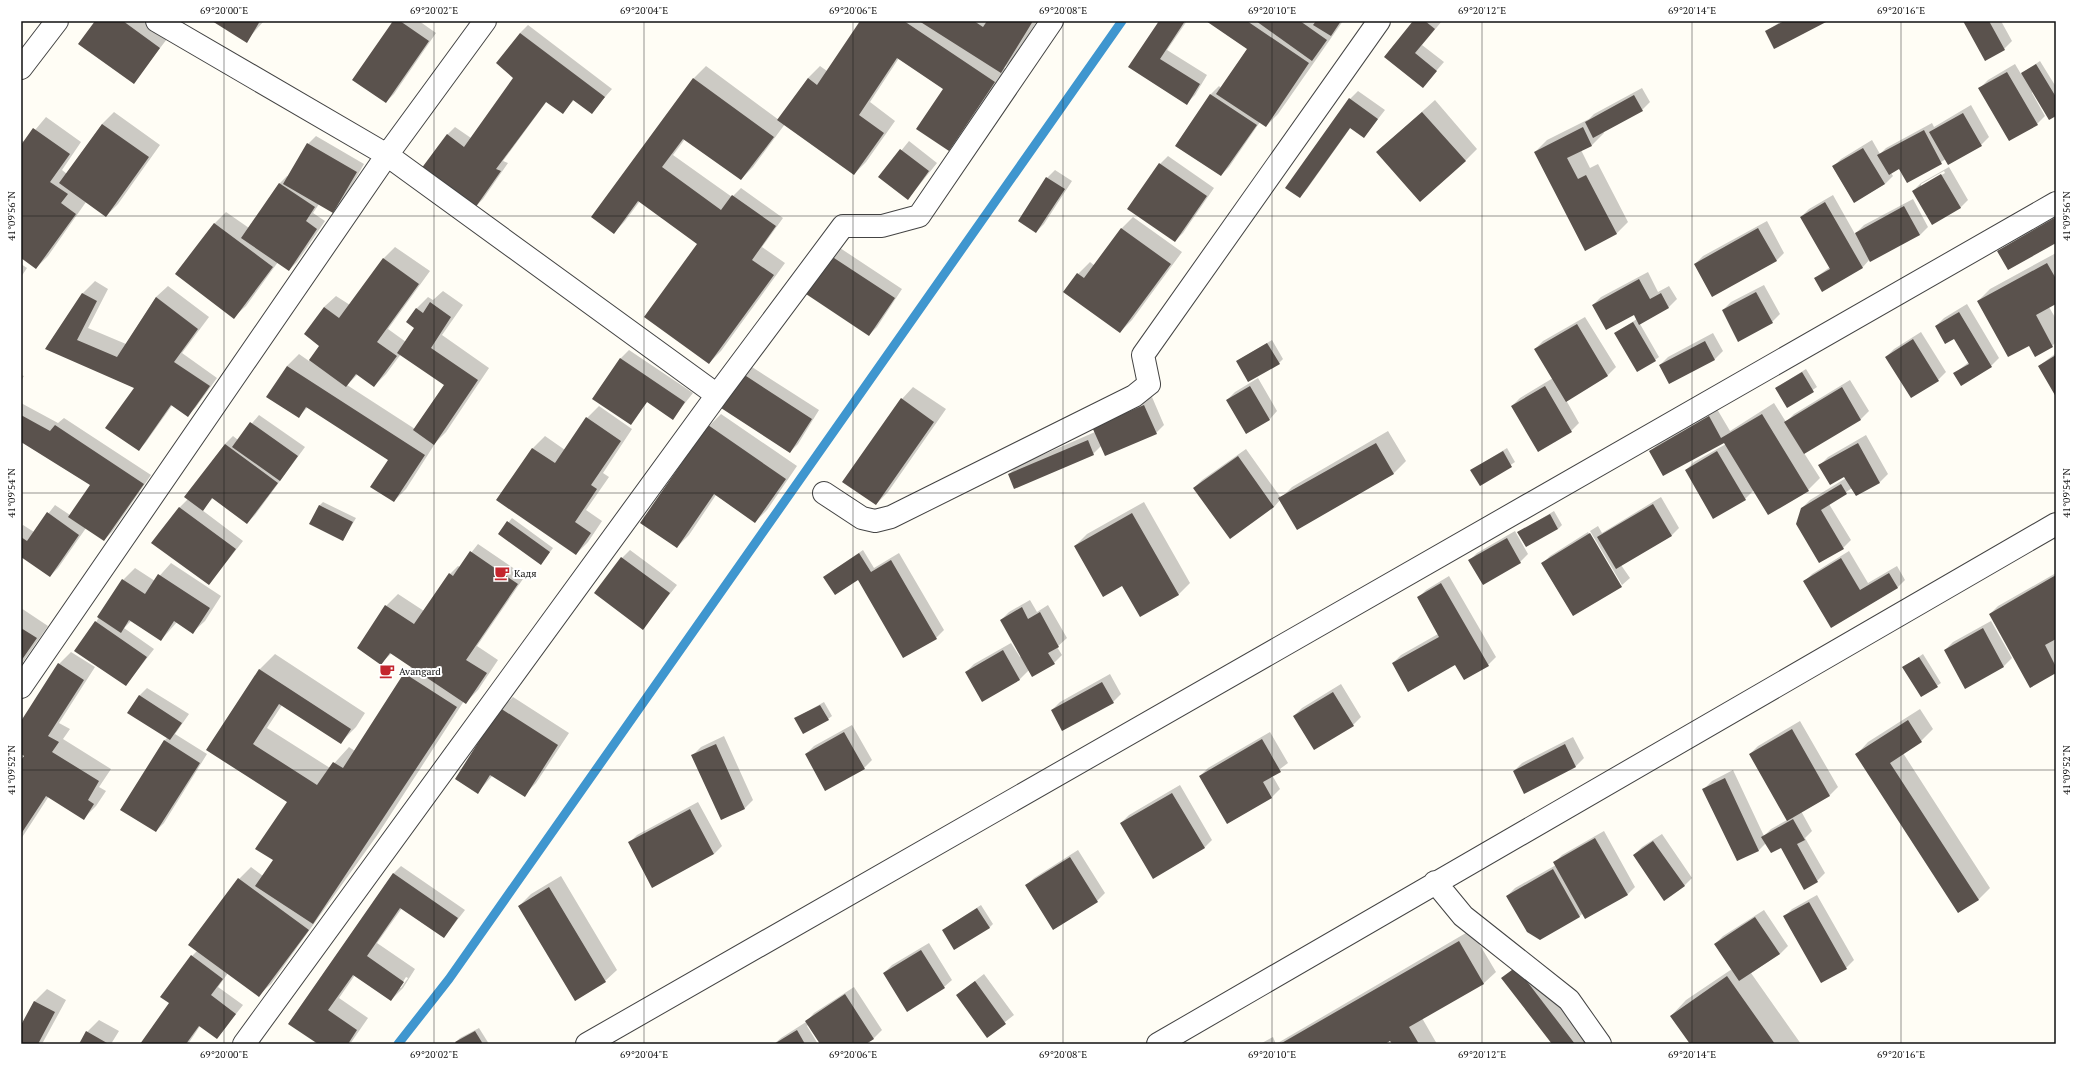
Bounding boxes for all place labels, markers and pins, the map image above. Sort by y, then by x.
cafe icon: Кадя [493,564,511,582]
place label: Кадя [514,567,537,580]
cafe icon: Avangard [378,662,396,680]
place label: Avangard [399,665,441,678]

